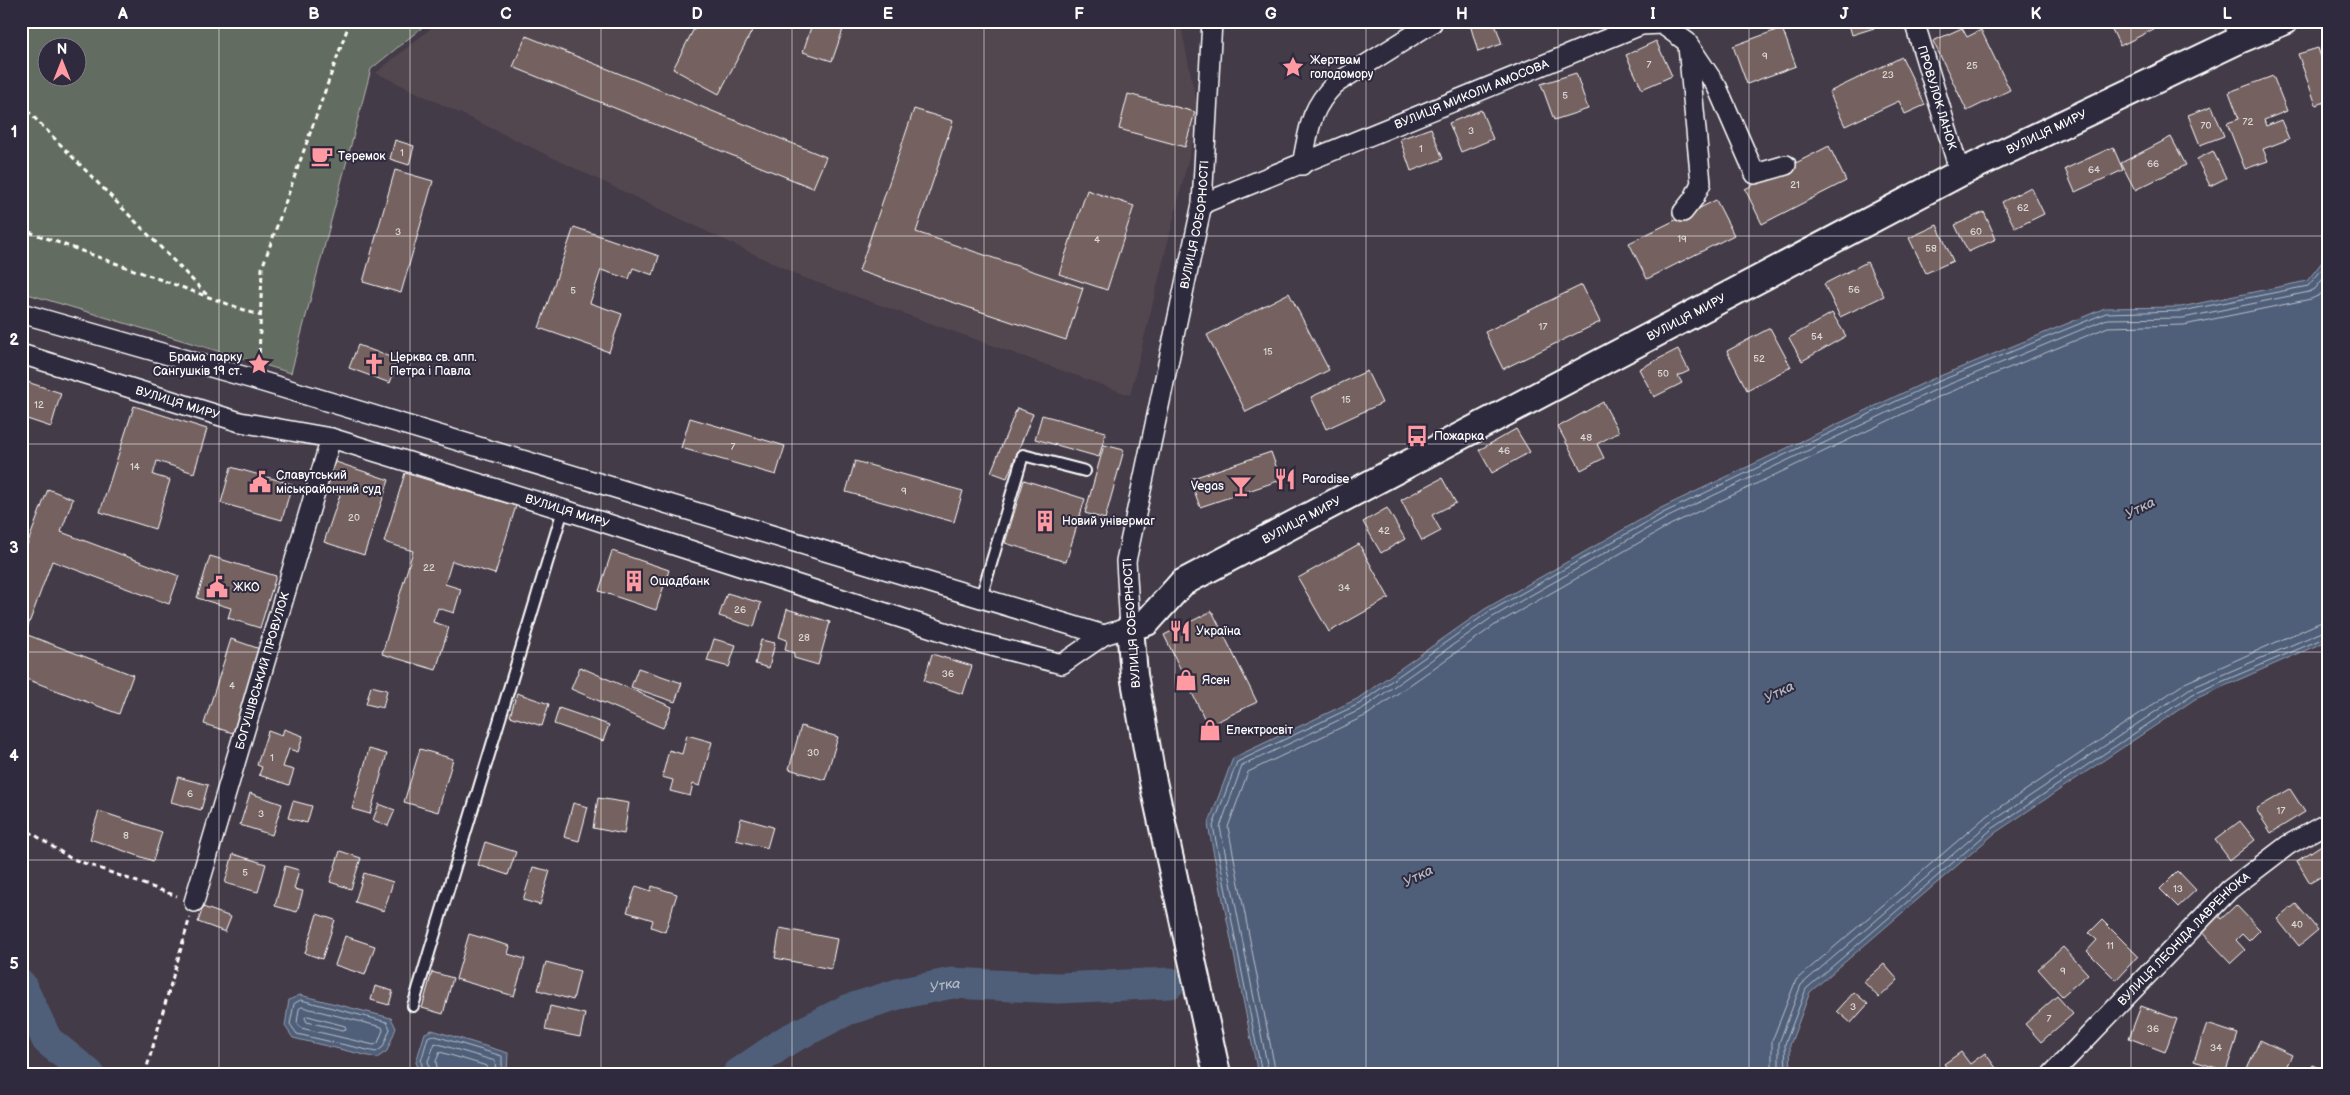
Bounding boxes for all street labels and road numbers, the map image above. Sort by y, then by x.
street label: ПРОВУЛОК ЛАНОК [1914,44,1960,152]
street label: ВУЛИЦЯ МИКОЛИ АМОСОВА [1392,56,1551,132]
street label: ВУЛИЦЯ МИРУ [2004,106,2089,157]
street label: ВУЛИЦЯ СОБОРНОСТІ [1177,160,1212,290]
street label: ВУЛИЦЯ МИРУ [1644,290,1729,344]
street label: ВУЛИЦЯ МИРУ [134,383,222,423]
street label: ВУЛИЦЯ МИРУ [523,491,611,531]
street label: ВУЛИЦЯ МИРУ [1259,493,1344,547]
street label: ВУЛИЦЯ СОБОРНОСТІ [1120,558,1144,688]
street label: БОГУШІВСЬКИЙ ПРОВУЛОК [232,590,293,751]
street label: ВУЛИЦЯ ЛЕОНІДА ЛАВРЕНЮКА [2115,869,2254,1009]

